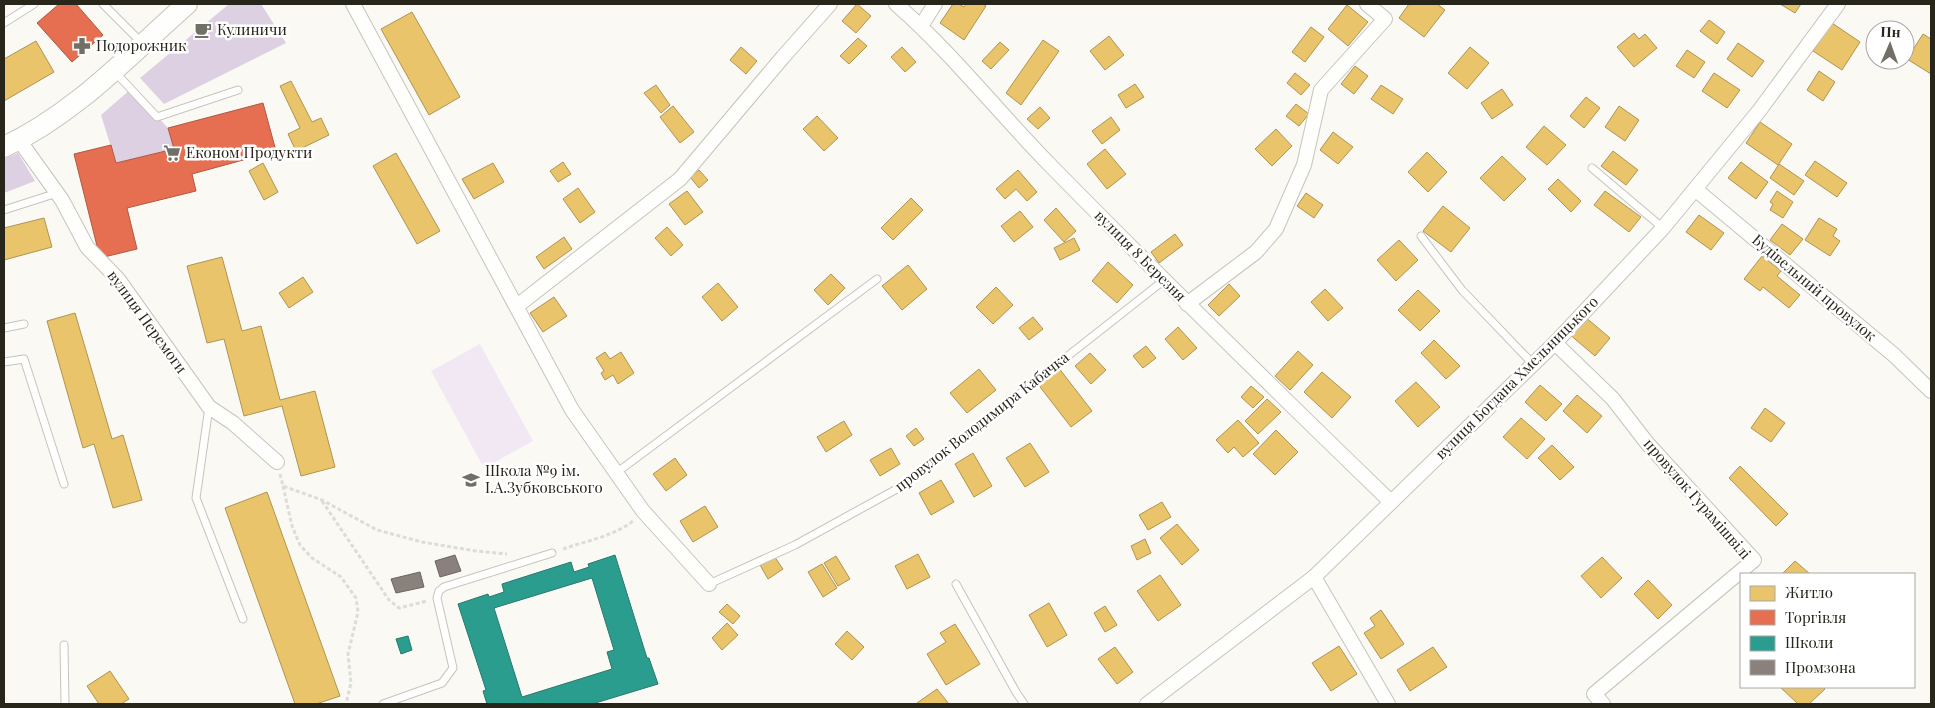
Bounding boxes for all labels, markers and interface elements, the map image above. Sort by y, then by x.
place label: Кулиничи [217,19,287,39]
cafe icon: Кулиничи [193,20,213,40]
north arrow [1865,20,1915,70]
text: Пн [1880,22,1901,41]
place label: Подорожник [96,35,187,55]
pharmacy icon: Подорожник [72,36,92,56]
place label: Економ Продукти [186,142,312,162]
supermarket icon: Економ Продукти [162,143,182,163]
street label: вулиця 8 Березня [1091,205,1191,305]
street label: Будівельний провулок [1748,229,1881,345]
street label: вулиця Перемоги [104,266,192,377]
street label: вулиця Богдана Хмельницького [1430,291,1602,463]
street label: провулок Володимира Кабачка [890,346,1073,496]
street label: провулок Гурамішвілі [1640,434,1756,563]
place label: Школа №9 ім. І.А.Зубковського [485,460,603,497]
school or university icon: Школа №9 ім. І.А.Зубковського [461,470,481,490]
legend [1740,573,1915,688]
text: Житло [1785,582,1833,602]
text: Торгівля [1785,607,1846,627]
text: Школи [1785,632,1833,652]
text: Промзона [1785,657,1856,677]

